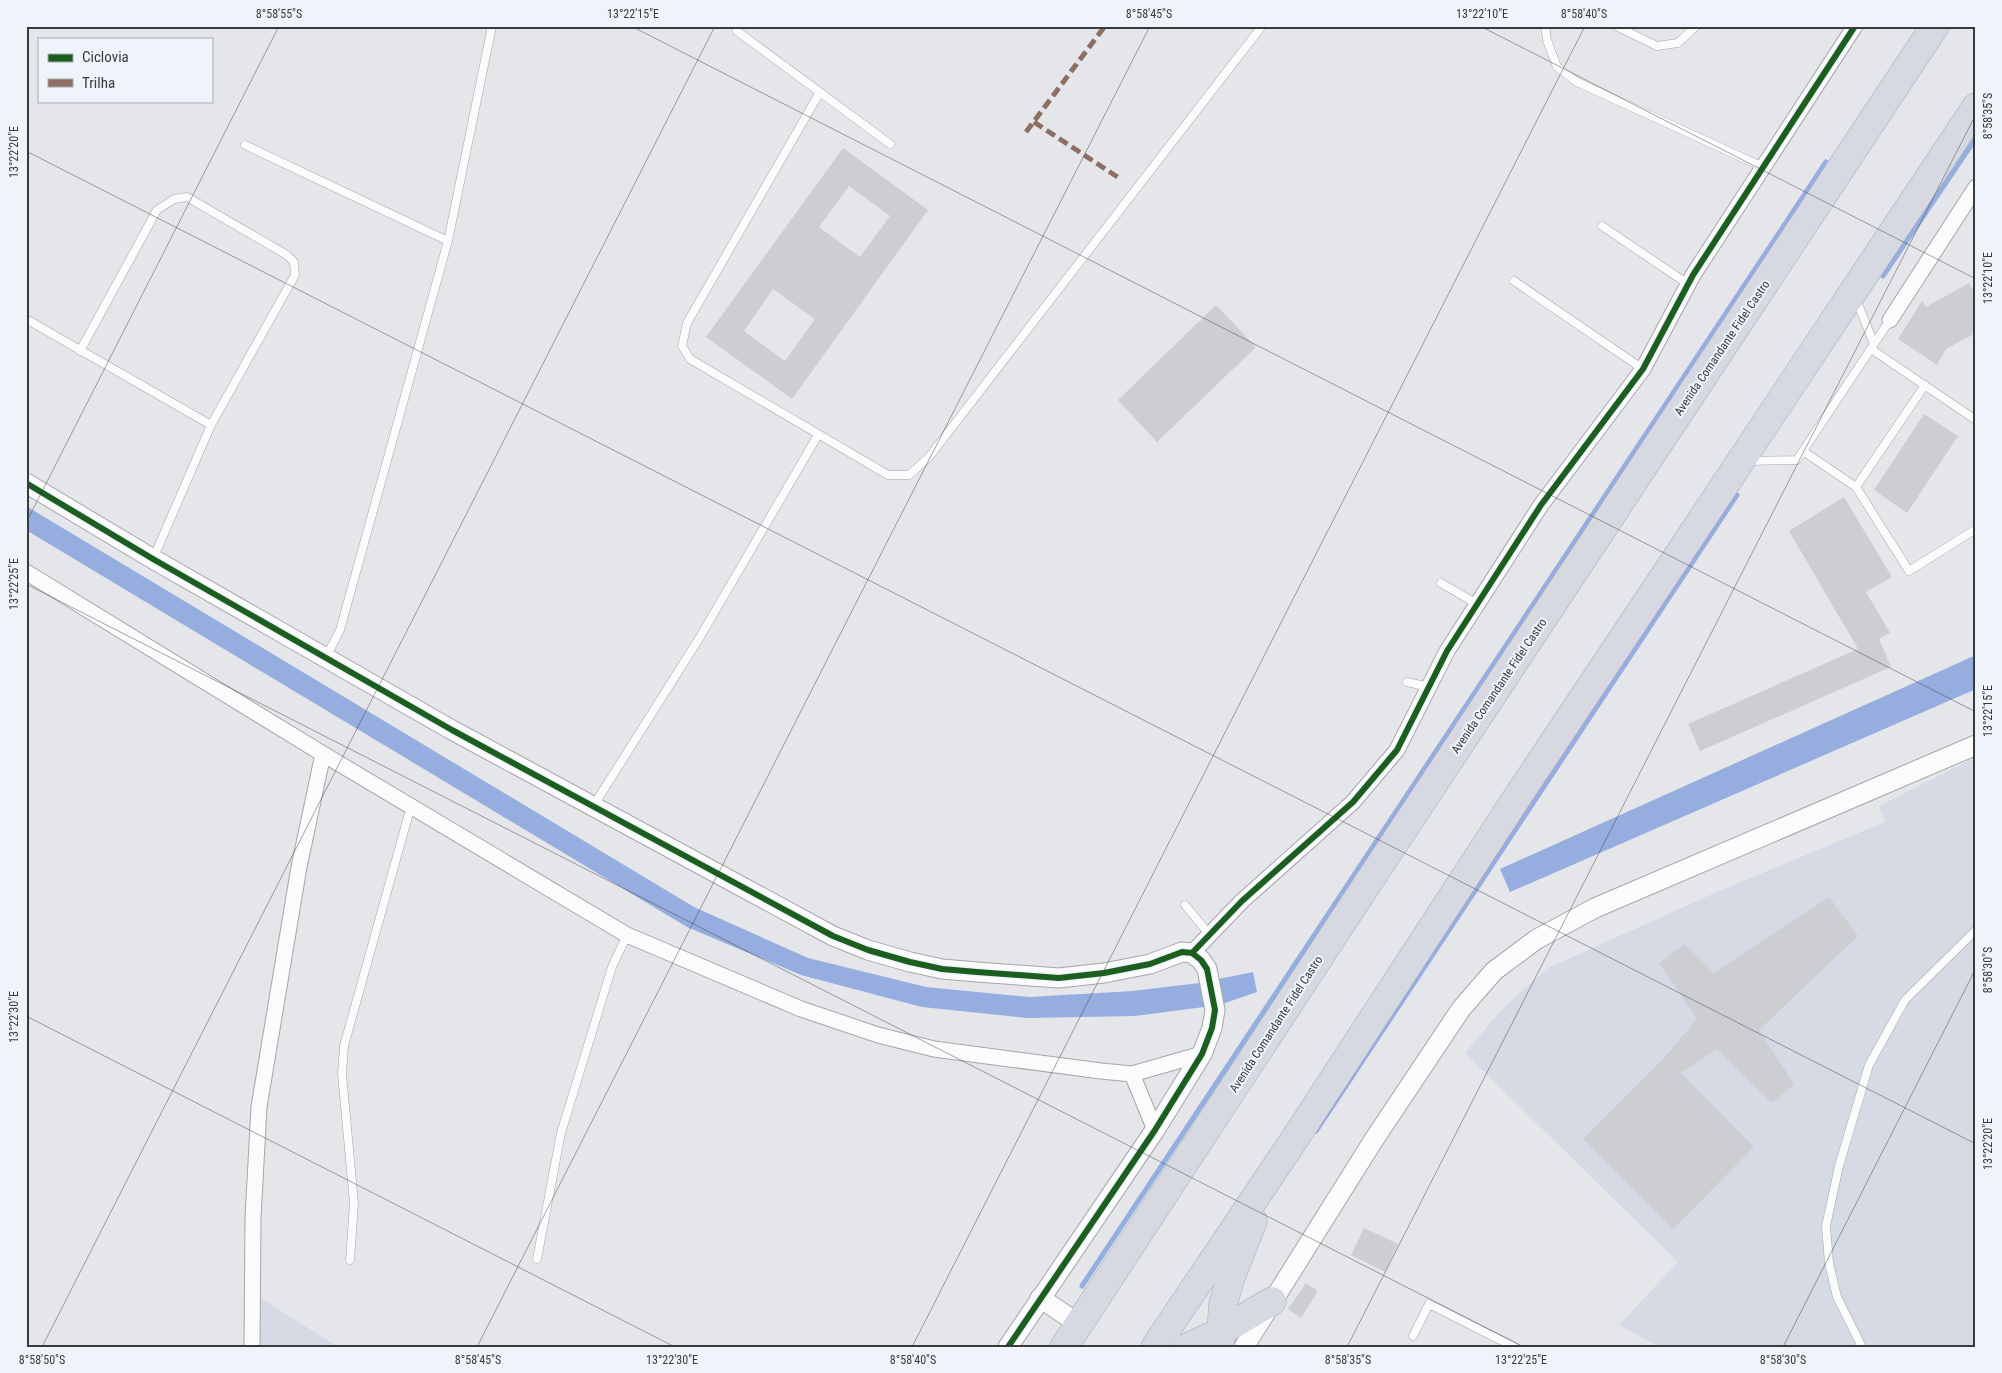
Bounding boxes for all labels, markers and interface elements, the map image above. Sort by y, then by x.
text: 8°58'55"S [256,7,302,21]
text: 13°22'15"E [607,7,659,21]
text: 8°58'45"S [1126,7,1172,21]
text: 13°22'10"E [1456,7,1508,21]
text: 8°58'40"S [1561,7,1607,21]
legend [38,38,212,102]
text: Ciclovia [82,48,129,66]
text: Trilha [82,74,115,92]
text: 8°58'35"S [1981,93,1995,139]
text: 13°22'20"E [7,126,21,178]
text: 13°22'10"E [1981,252,1995,304]
street label: Avenida Comandante Fidel Castro [1671,278,1773,418]
text: 13°22'25"E [7,558,21,610]
street label: Avenida Comandante Fidel Castro [1448,616,1550,756]
text: 13°22'15"E [1981,685,1995,737]
text: 8°58'30"S [1981,947,1995,993]
street label: Avenida Comandante Fidel Castro [1227,953,1325,1095]
text: 13°22'30"E [7,991,21,1043]
text: 13°22'20"E [1981,1118,1995,1170]
text: 8°58'50"S [19,1353,65,1367]
text: 8°58'45"S [455,1353,501,1367]
text: 13°22'30"E [646,1353,698,1367]
text: 8°58'40"S [890,1353,936,1367]
text: 8°58'35"S [1325,1353,1371,1367]
text: 13°22'25"E [1495,1353,1547,1367]
text: 8°58'30"S [1760,1353,1806,1367]

